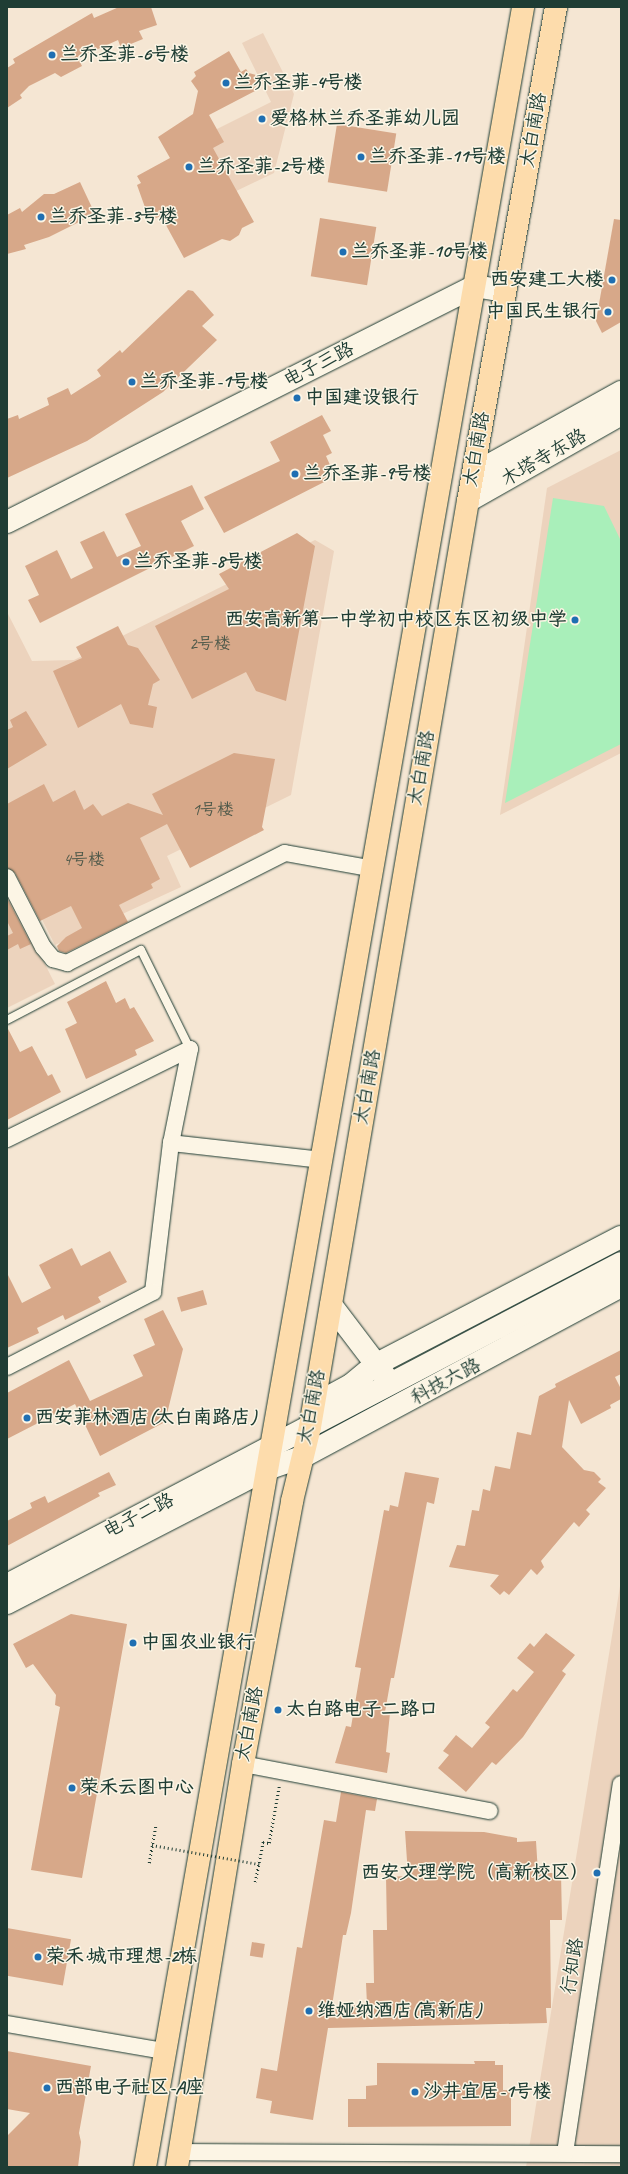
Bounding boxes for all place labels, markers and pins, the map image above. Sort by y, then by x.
place label: 兰乔圣菲-6号楼 [60,44,189,66]
marker: 兰乔圣菲-6号楼 [47,50,57,60]
place label: 兰乔圣菲-4号楼 [234,72,363,94]
marker: 兰乔圣菲-4号楼 [221,78,231,88]
place label: 爱格林兰乔圣菲幼儿园 [270,108,460,130]
marker: 爱格林兰乔圣菲幼儿园 [257,114,267,124]
place label: 兰乔圣菲-11号楼 [369,146,506,168]
marker: 兰乔圣菲-11号楼 [356,152,366,162]
place label: 兰乔圣菲-2号楼 [197,156,326,178]
marker: 兰乔圣菲-2号楼 [184,162,194,172]
place label: 兰乔圣菲-3号楼 [49,206,178,228]
marker: 兰乔圣菲-3号楼 [36,212,46,222]
place label: 兰乔圣菲-10号楼 [351,241,488,263]
marker: 兰乔圣菲-10号楼 [338,247,348,257]
place label: 西安建工大楼 [490,269,604,291]
marker: 西安建工大楼 [607,275,617,285]
place label: 中国民生银行 [486,301,600,323]
marker: 中国民生银行 [603,307,613,317]
place label: 兰乔圣菲-1号楼 [140,371,269,393]
marker: 兰乔圣菲-1号楼 [127,377,137,387]
place label: 中国建设银行 [305,387,419,409]
marker: 中国建设银行 [292,393,302,403]
place label: 兰乔圣菲-9号楼 [303,463,432,485]
marker: 兰乔圣菲-9号楼 [290,469,300,479]
place label: 兰乔圣菲-8号楼 [134,551,263,573]
marker: 兰乔圣菲-8号楼 [121,557,131,567]
place label: 西安高新第一中学初中校区东区初级中学 [225,609,567,631]
marker: 西安高新第一中学初中校区东区初级中学 [570,615,580,625]
place label: 西安菲林酒店(太白南路店) [35,1407,257,1429]
marker: 西安菲林酒店(太白南路店) [22,1413,32,1423]
place label: 中国农业银行 [141,1632,255,1654]
marker: 中国农业银行 [128,1638,138,1648]
place label: 太白路电子二路口 [286,1699,438,1721]
marker: 太白路电子二路口 [273,1705,283,1715]
place label: 荣禾云图中心 [80,1777,194,1799]
marker: 荣禾云图中心 [67,1783,77,1793]
place label: 西安文理学院（高新校区） [361,1862,589,1884]
marker: 西安文理学院（高新校区） [592,1868,602,1878]
place label: 荣禾·城市理想-2栋 [46,1946,197,1968]
marker: 荣禾·城市理想-2栋 [33,1952,43,1962]
place label: 维娅纳酒店(高新店) [317,2000,482,2022]
marker: 维娅纳酒店(高新店) [304,2006,314,2016]
place label: 西部电子社区-A座 [55,2077,204,2099]
place label: 沙井宜居-1号楼 [423,2081,552,2103]
marker: 西部电子社区-A座 [42,2083,52,2093]
marker: 沙井宜居-1号楼 [410,2087,420,2097]

